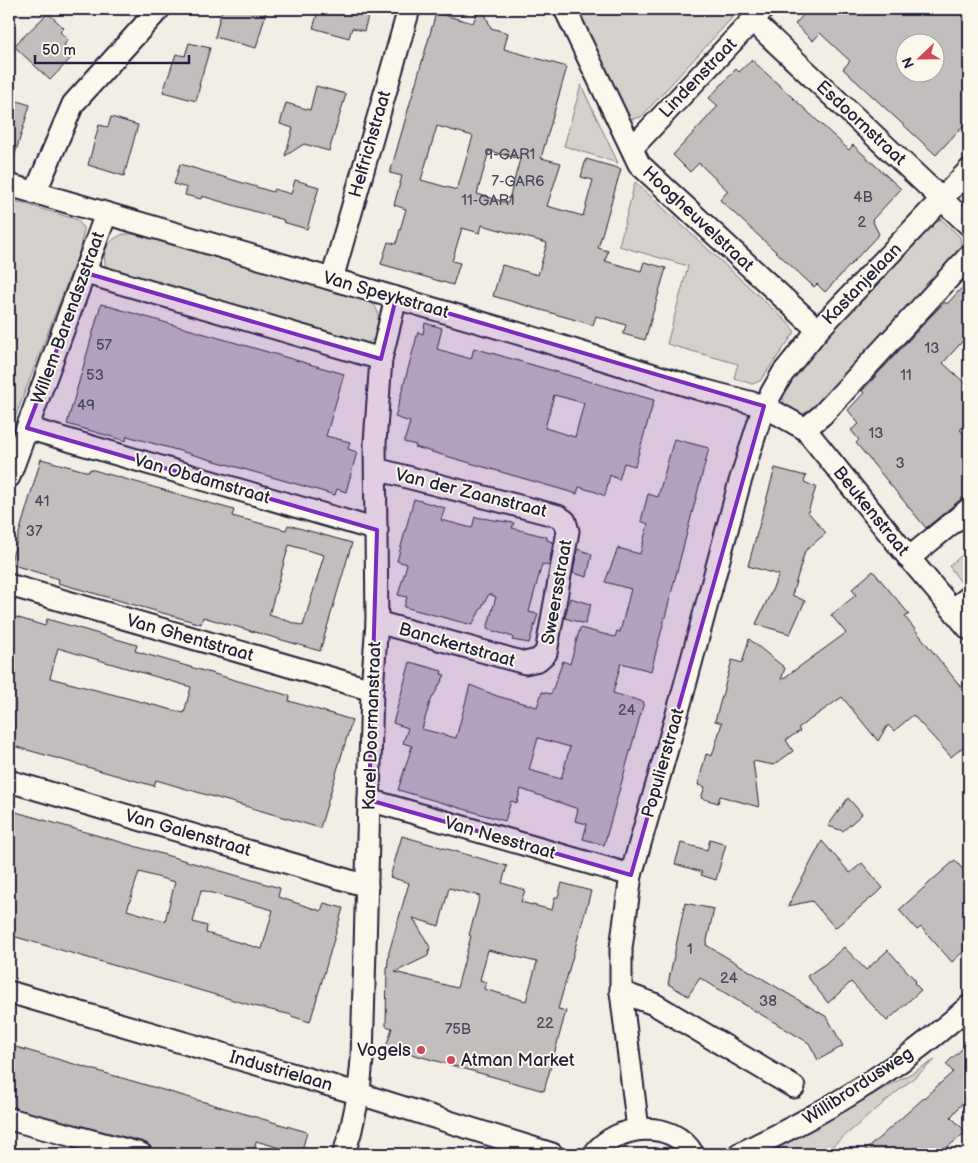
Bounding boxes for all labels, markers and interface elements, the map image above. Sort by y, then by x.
scale bar [35,32,189,64]
north arrow [896,32,946,82]
street label: Lindenstraat [655,34,741,122]
text: 50 m [42,41,76,60]
text: N [899,55,918,71]
street label: Esdoornstraat [812,76,910,170]
street label: Helfrichstraat [345,88,395,200]
house number: 9-GAR1 [485,145,535,164]
street label: Hoogheuvelstraat [638,162,758,276]
house number: 7-GAR6 [492,172,544,191]
house number: 4B [853,188,873,207]
house number: 11-GAR1 [461,191,515,210]
house number: 2 [858,213,867,232]
street label: Willem Barendszstraat [27,229,109,407]
street label: Kastanjelaan [818,239,906,329]
street label: Van Speykstraat [321,267,452,323]
house number: 57 [96,336,113,355]
house number: 13 [924,339,940,358]
house number: 53 [86,366,104,385]
house number: 11 [900,366,912,385]
house number: 49 [77,396,95,415]
house number: 13 [868,424,884,443]
street label: Van Obdamstraat [132,450,273,509]
house number: 3 [895,454,905,473]
street label: Beukenstraat [829,462,914,560]
street label: Van der Zaanstraat [393,464,549,522]
house number: 41 [35,492,49,511]
house number: 37 [26,522,43,541]
street label: Sweersstraat [537,537,577,646]
street label: Van Ghentstraat [124,610,256,666]
street label: Banckertstraat [396,618,518,672]
street label: Karel Doormanstraat [359,641,385,811]
house number: 24 [618,701,636,720]
street label: Populierstraat [637,705,689,820]
street label: Van Galenstraat [123,805,254,861]
street label: Van Nesstraat [442,812,558,864]
house number: 1 [687,940,693,959]
house number: 24 [720,969,738,988]
house number: 38 [759,992,777,1011]
house number: 22 [536,1014,554,1033]
house number: 75B [445,1020,471,1039]
place label: Vogels [357,1040,411,1061]
street label: Willibrordusweg [799,1043,917,1129]
marker: Vogels [415,1044,427,1056]
street label: Industrielaan [227,1046,335,1096]
place label: Atman Market [461,1050,575,1071]
marker: Atman Market [445,1054,457,1066]

